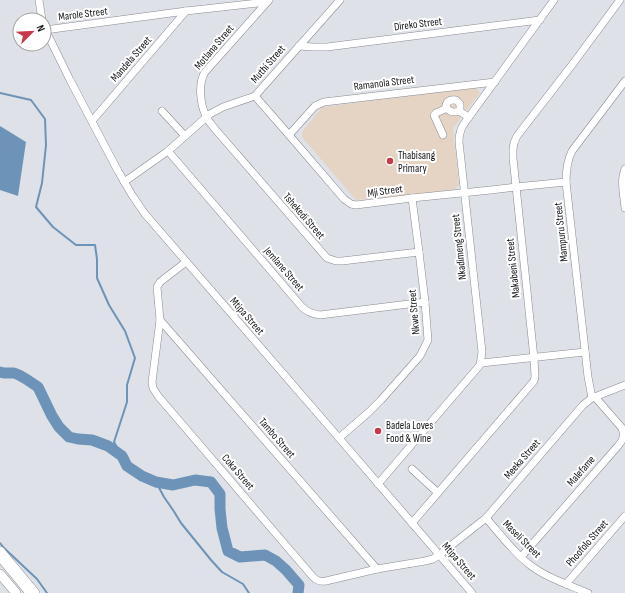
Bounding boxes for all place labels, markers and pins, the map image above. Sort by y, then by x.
place label: Thabisang Primary [398,149,436,175]
marker: Thabisang Primary [385,156,395,166]
place label: Badela Loves Food & Wine [386,419,433,445]
marker: Badela Loves Food & Wine [373,426,383,436]

